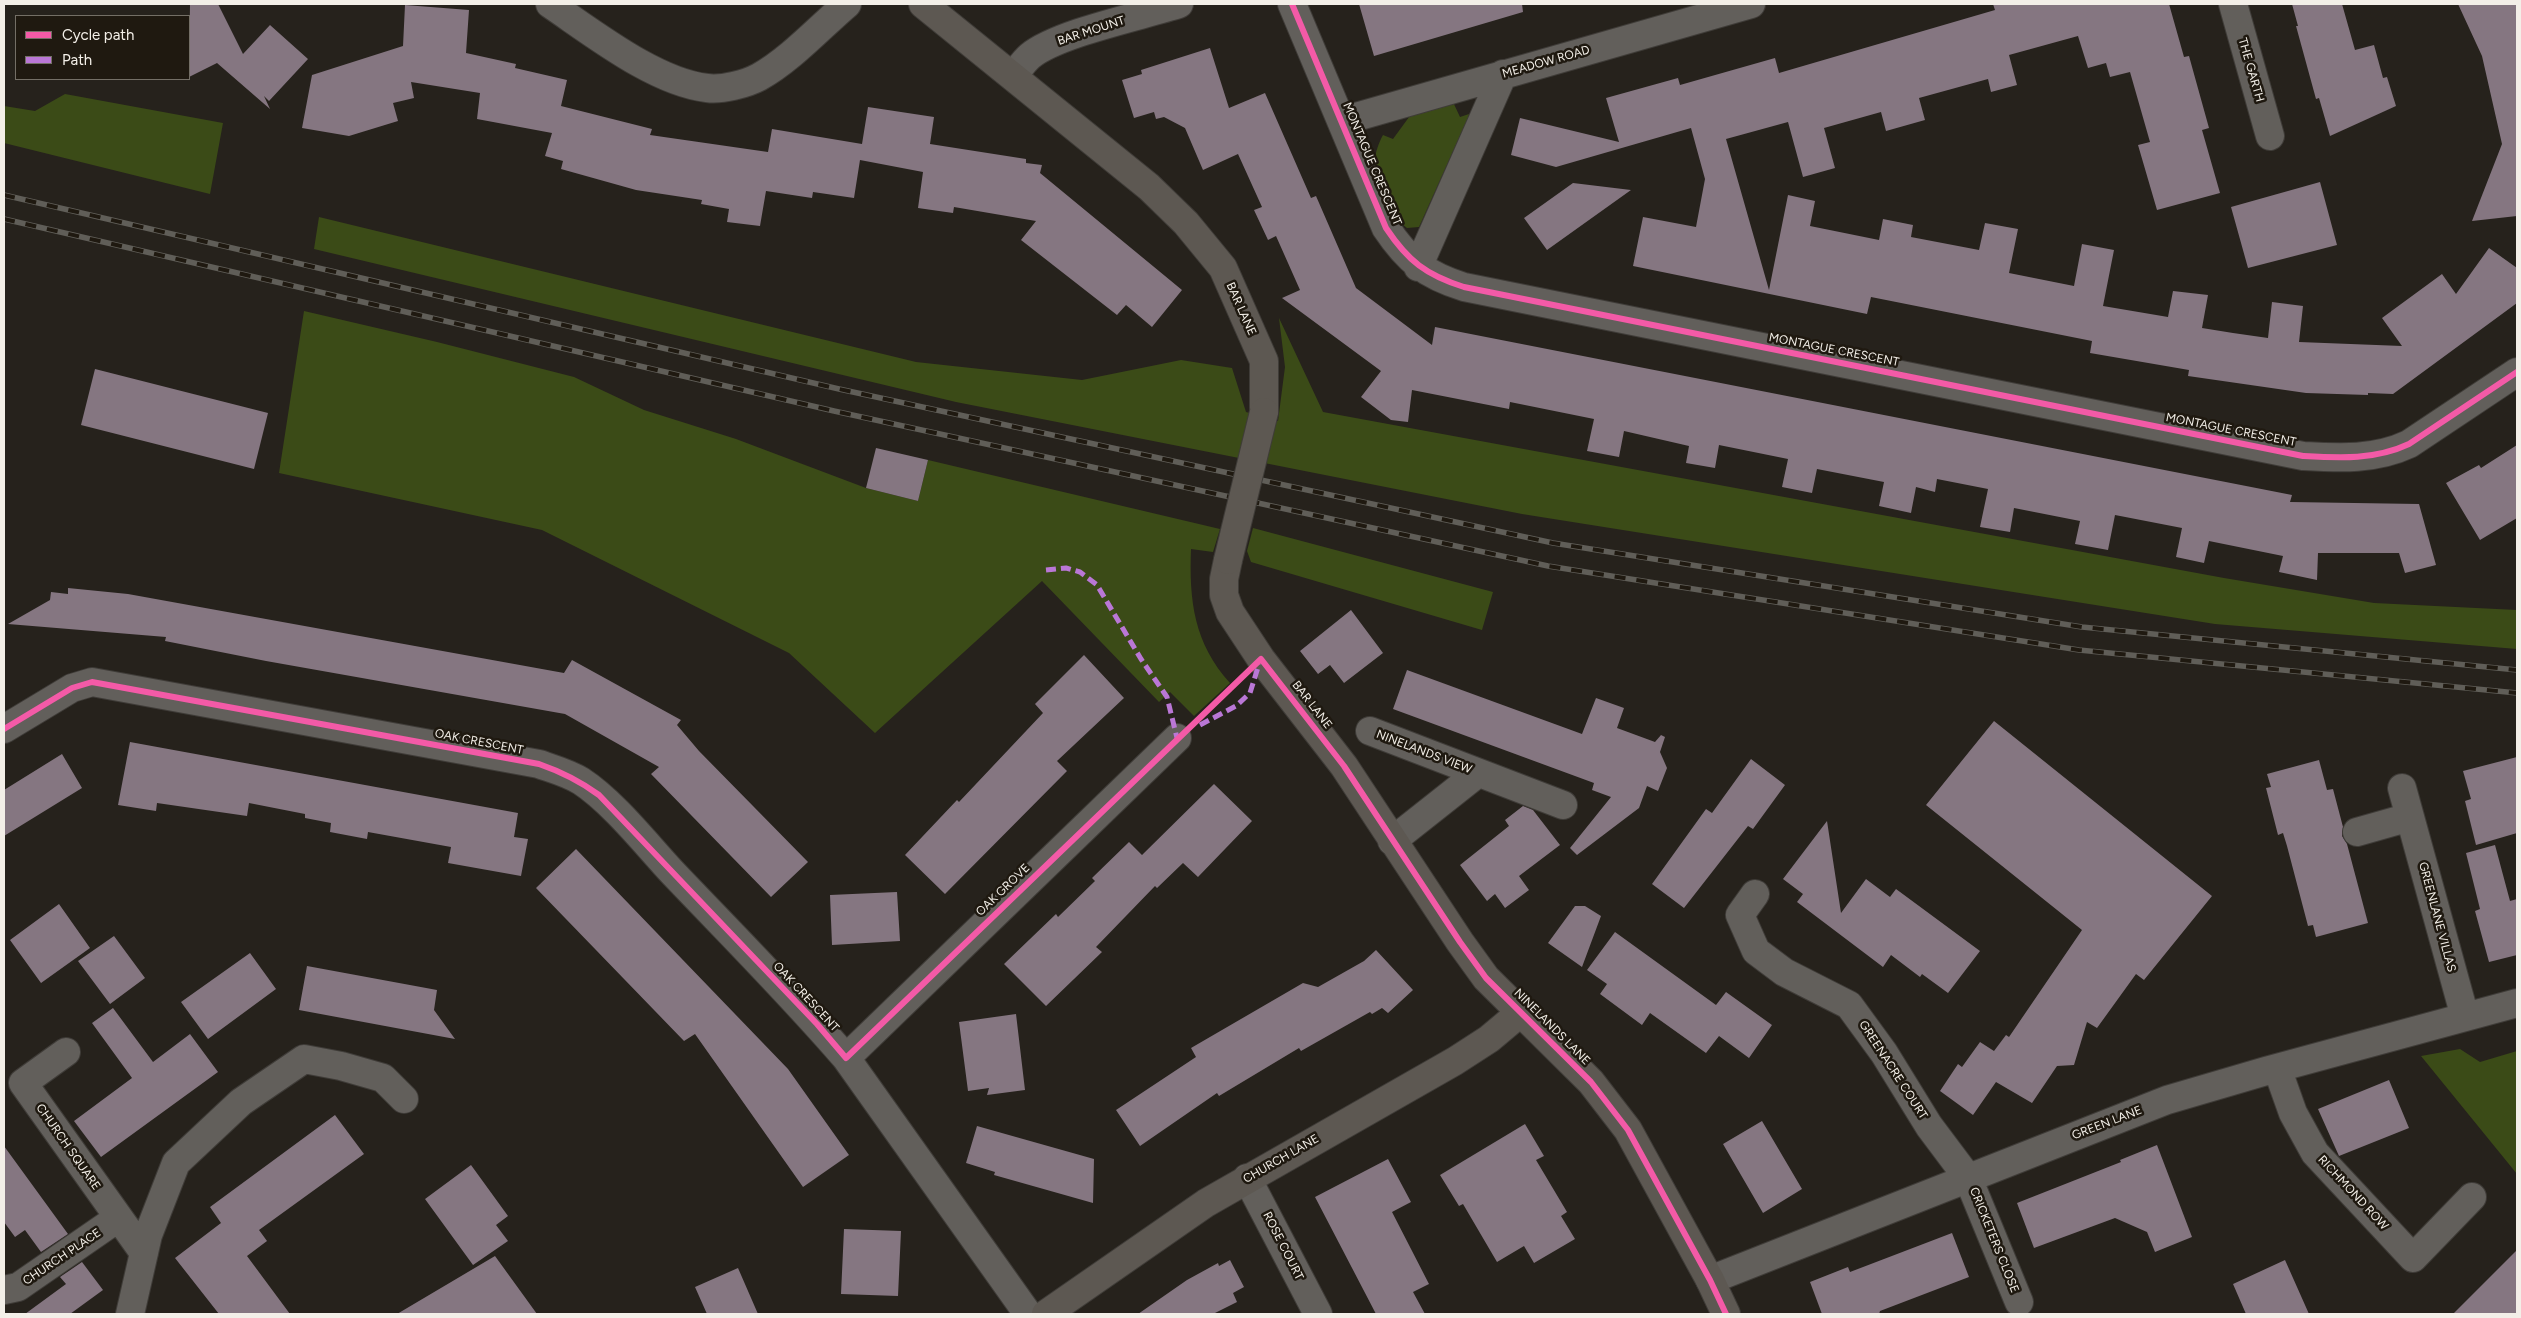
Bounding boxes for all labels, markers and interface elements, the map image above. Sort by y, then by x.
street label: BAR MOUNT [1056,13,1126,49]
legend [15,15,190,80]
text: Cycle path [62,26,134,44]
street label: THE GARTH [2235,36,2267,104]
street label: MEADOW ROAD [1501,43,1591,81]
text: Path [62,51,92,69]
street label: MONTAGUE CRESCENT [1340,100,1404,228]
street label: BAR LANE [1223,280,1259,338]
street label: MONTAGUE CRESCENT [1768,330,1900,370]
street label: MONTAGUE CRESCENT [2165,410,2297,450]
street label: BAR LANE [1289,678,1335,732]
street label: OAK CRESCENT [433,726,525,758]
street label: NINELANDS VIEW [1374,727,1474,777]
street label: GREENLANE VILLAS [2415,860,2459,974]
street label: OAK GROVE [973,861,1033,919]
street label: OAK CRESCENT [770,959,842,1035]
street label: NINELANDS LANE [1511,986,1593,1068]
street label: GREENACRE COURT [1856,1018,1930,1122]
street label: CHURCH SQUARE [33,1101,103,1193]
street label: GREEN LANE [2070,1103,2144,1143]
street label: CHURCH LANE [1241,1132,1321,1186]
street label: RICHMOND ROW [2315,1153,2391,1233]
street label: CRICKETERS CLOSE [1966,1185,2022,1295]
street label: ROSE COURT [1260,1209,1306,1283]
street label: CHURCH PLACE [20,1226,104,1288]

